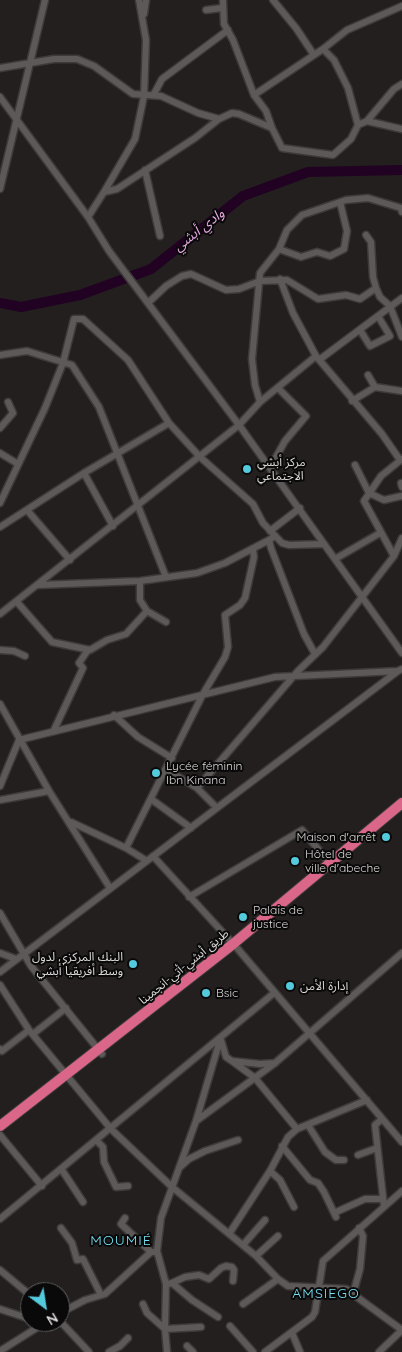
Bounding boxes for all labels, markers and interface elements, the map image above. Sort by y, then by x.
water label: وادي أبشي [170,205,228,255]
place label: مركز أبشي الاجتماعي [257,455,306,483]
marker: مركز أبشي الاجتماعي [241,463,253,475]
place label: Lycée féminin Ibn Kinana [166,759,243,787]
marker: Lycée féminin Ibn Kinana [150,767,162,779]
place label: Maison d'arrêt [296,830,376,844]
marker: Maison d'arrêt [380,831,392,843]
place label: Hôtel de ville d'abeche [305,847,380,875]
marker: Hôtel de ville d'abeche [289,855,301,867]
place label: Palais de justice [253,903,303,931]
marker: Palais de justice [237,911,249,923]
street label: طريق أبشي-أتي-انجمينا [136,926,232,1008]
place label: البنك المركزي لدول وسط أفريقيا أبشي [32,950,123,978]
marker: البنك المركزي لدول وسط أفريقيا أبشي [127,958,139,970]
place label: إدارة الأمن [300,979,348,993]
marker: إدارة الأمن [284,980,296,992]
place label: Bsic [216,986,238,1000]
marker: Bsic [200,987,212,999]
district label: MOUMIÉ [90,1233,152,1249]
north arrow [20,1282,70,1332]
district label: AMSIEGO [291,1286,361,1302]
text: N [43,1309,61,1329]

